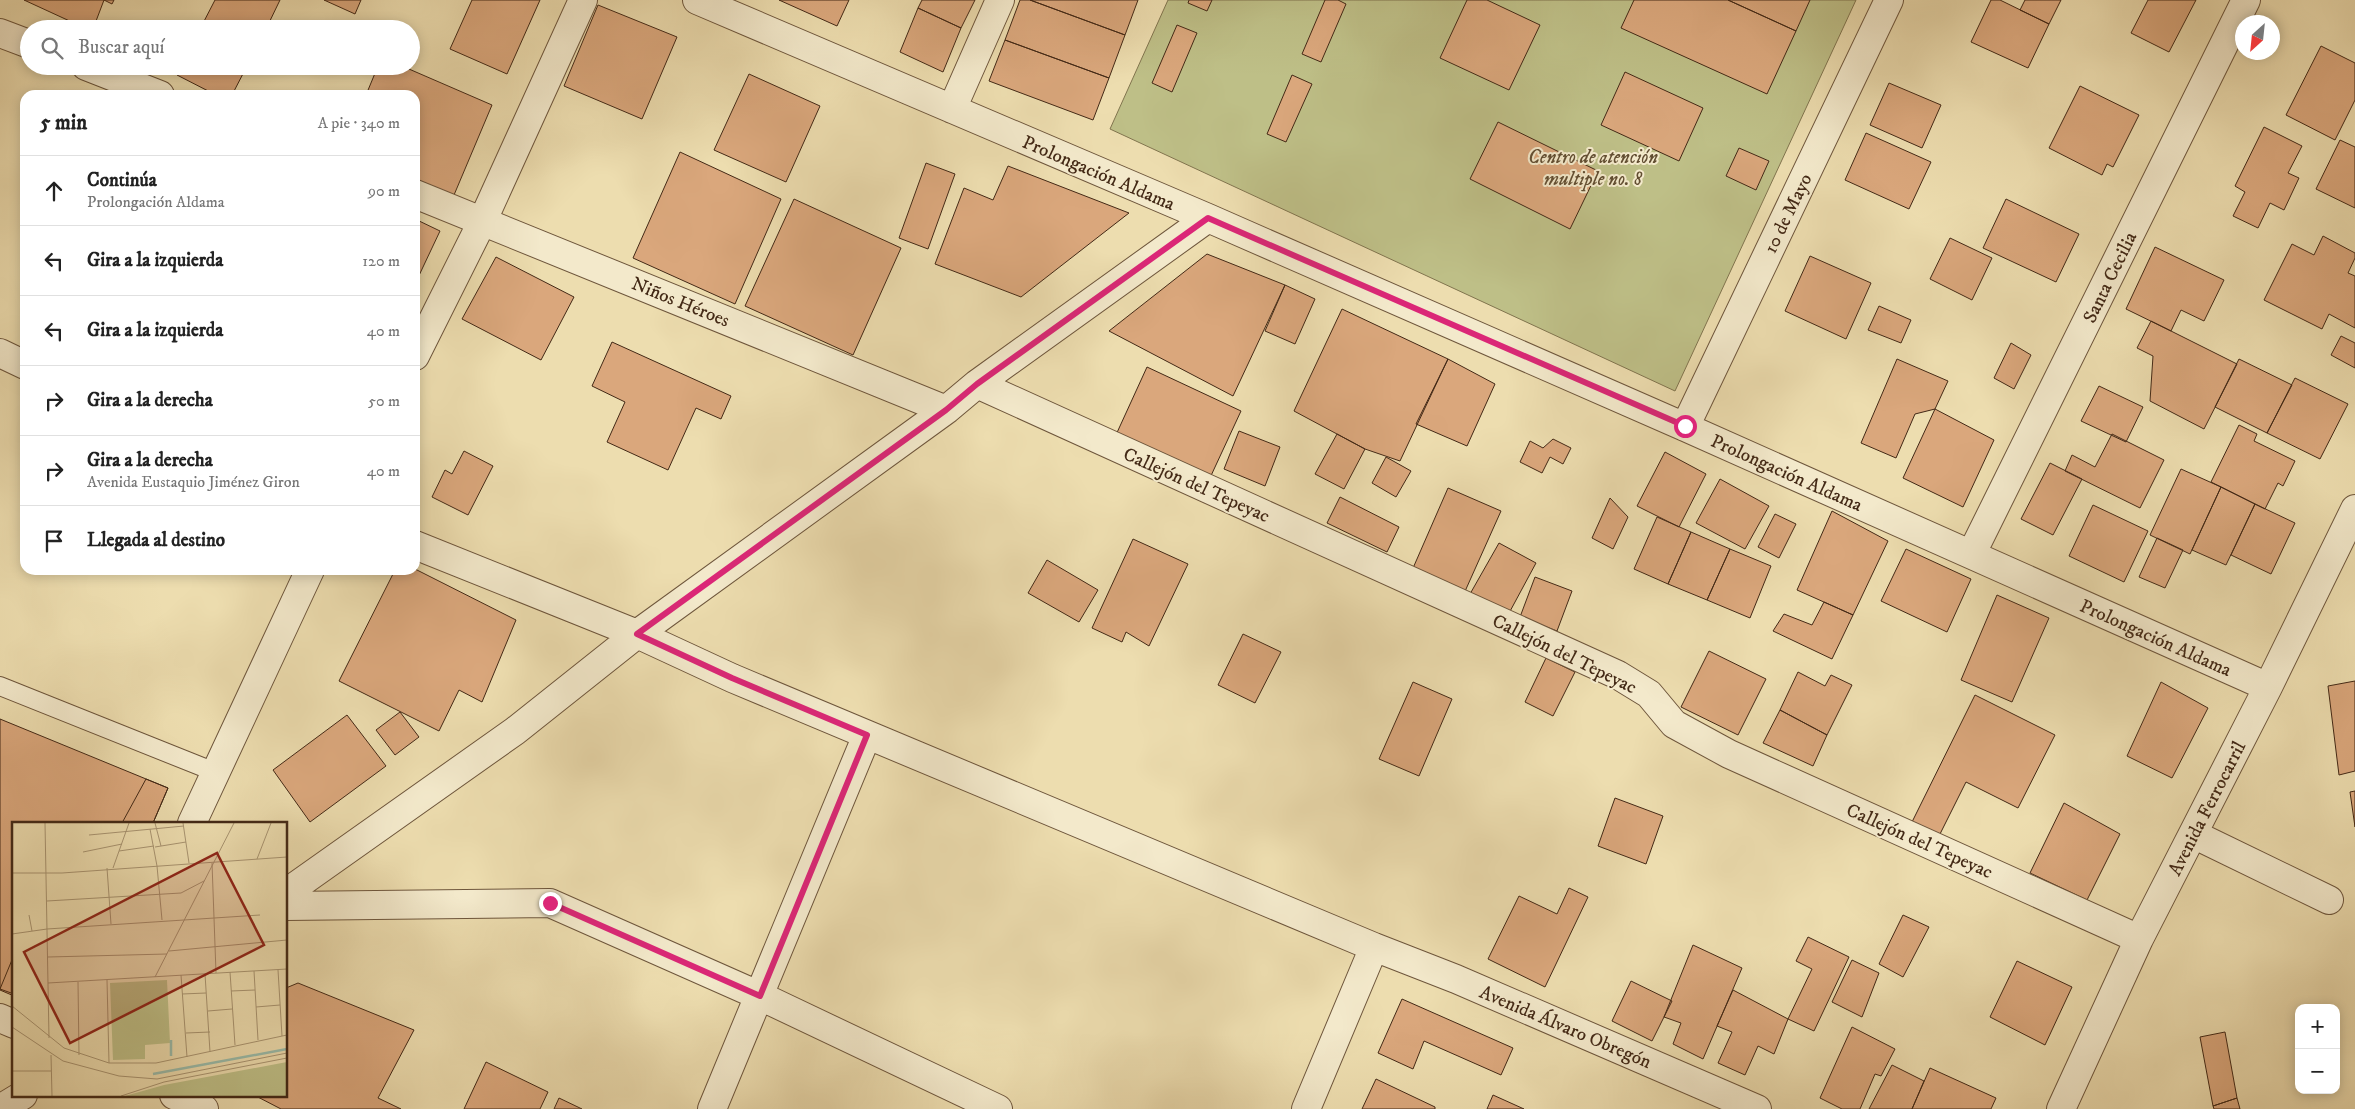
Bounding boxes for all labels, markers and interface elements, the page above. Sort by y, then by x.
north arrow [2235,15,2280,60]
search box [20,20,420,75]
icon: search [38,34,66,62]
text: Buscar aquí [78,36,164,59]
text: 5 min [40,110,87,136]
text: A pie · 340 m [318,113,400,133]
street label: Prolongación Aldama [1019,131,1178,216]
park label: Centro de atención multiple no. 8 [1528,146,1658,192]
text: Continúa [87,169,157,192]
street label: 10 de Mayo [1759,170,1818,257]
icon: ahead [40,177,68,205]
text: 90 m [368,181,400,201]
text: Prolongación Aldama [87,192,225,212]
street label: Santa Cecilia [2078,228,2142,327]
icon: left [40,247,68,275]
text: Gira a la izquierda [87,249,223,272]
text: 120 m [362,251,400,271]
street label: Niños Héroes [628,272,733,332]
icon: left [40,317,68,345]
text: Gira a la izquierda [87,319,223,342]
text: 40 m [367,321,400,341]
icon: right [40,387,68,415]
text: Gira a la derecha [87,389,213,412]
text: 50 m [368,391,400,411]
route start [1674,415,1697,438]
street label: Prolongación Aldama [1707,430,1866,517]
street label: Callejón del Tepeyac [1120,443,1273,528]
text: Gira a la derecha [87,449,213,472]
icon: right [40,457,68,485]
text: 40 m [367,461,400,481]
text: Avenida Eustaquio Jiménez Giron [87,472,300,492]
icon: arrive [40,527,68,555]
text: Llegada al destino [87,529,225,552]
street label: Prolongación Aldama [2076,595,2235,682]
street label: Callejón del Tepeyac [1488,609,1640,699]
street label: Avenida Ferrocarril [2164,737,2251,880]
street label: Callejón del Tepeyac [1843,799,1996,884]
inset map [12,822,288,1096]
route end [539,892,562,915]
street label: Avenida Álvaro Obregón [1476,979,1656,1074]
map controls [2295,1004,2340,1094]
button: + [2295,1004,2340,1049]
button: − [2295,1049,2340,1094]

